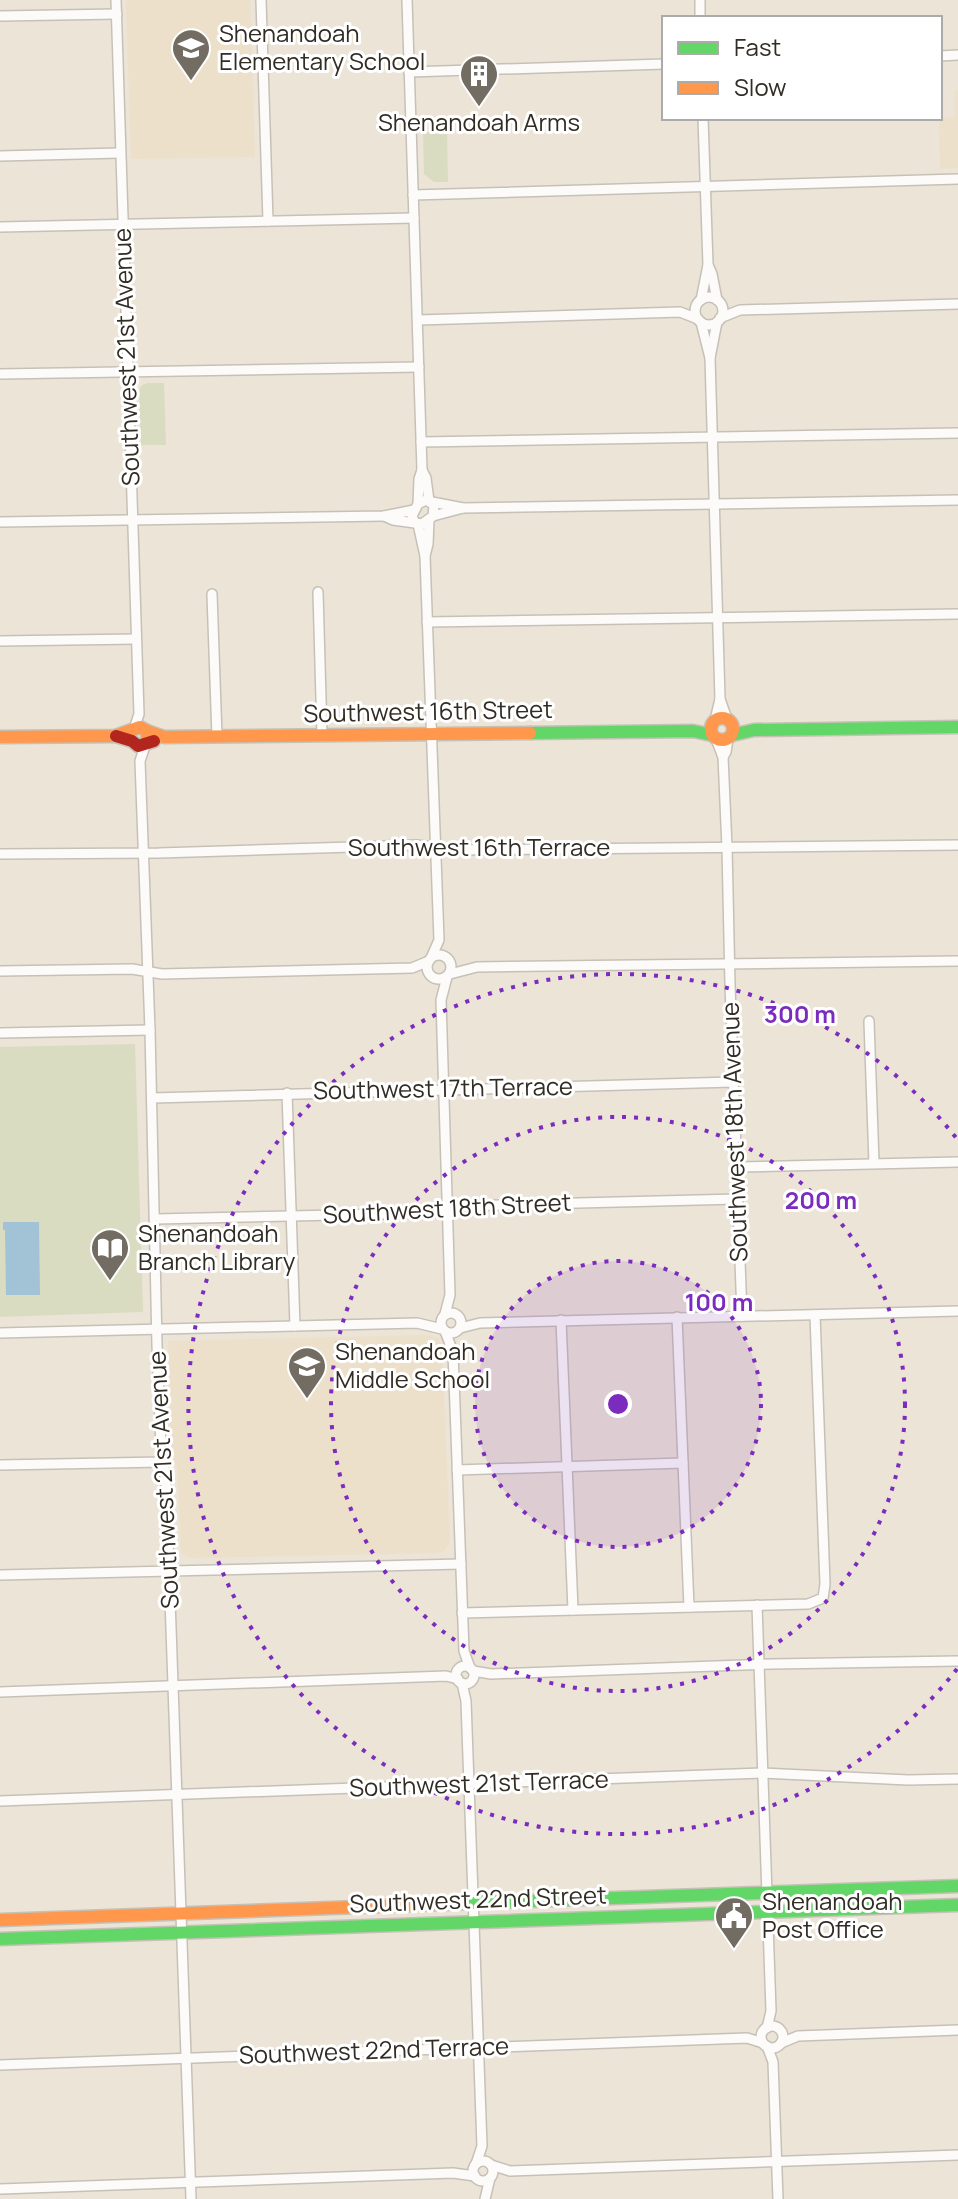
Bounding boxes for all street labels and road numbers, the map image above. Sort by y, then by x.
street label: Southwest 21st Avenue [105,227,146,487]
street label: Southwest 16th Street [303,692,553,729]
street label: Southwest 16th Terrace [348,830,610,863]
street label: Southwest 18th Avenue [712,1001,755,1263]
street label: Southwest 17th Terrace [313,1069,573,1106]
street label: Southwest 18th Street [322,1185,572,1230]
street label: Southwest 21st Avenue [139,1350,186,1610]
street label: Southwest 21st Terrace [349,1761,609,1804]
street label: Southwest 22nd Street [349,1878,607,1919]
street label: Southwest 22nd Terrace [238,2028,510,2071]

